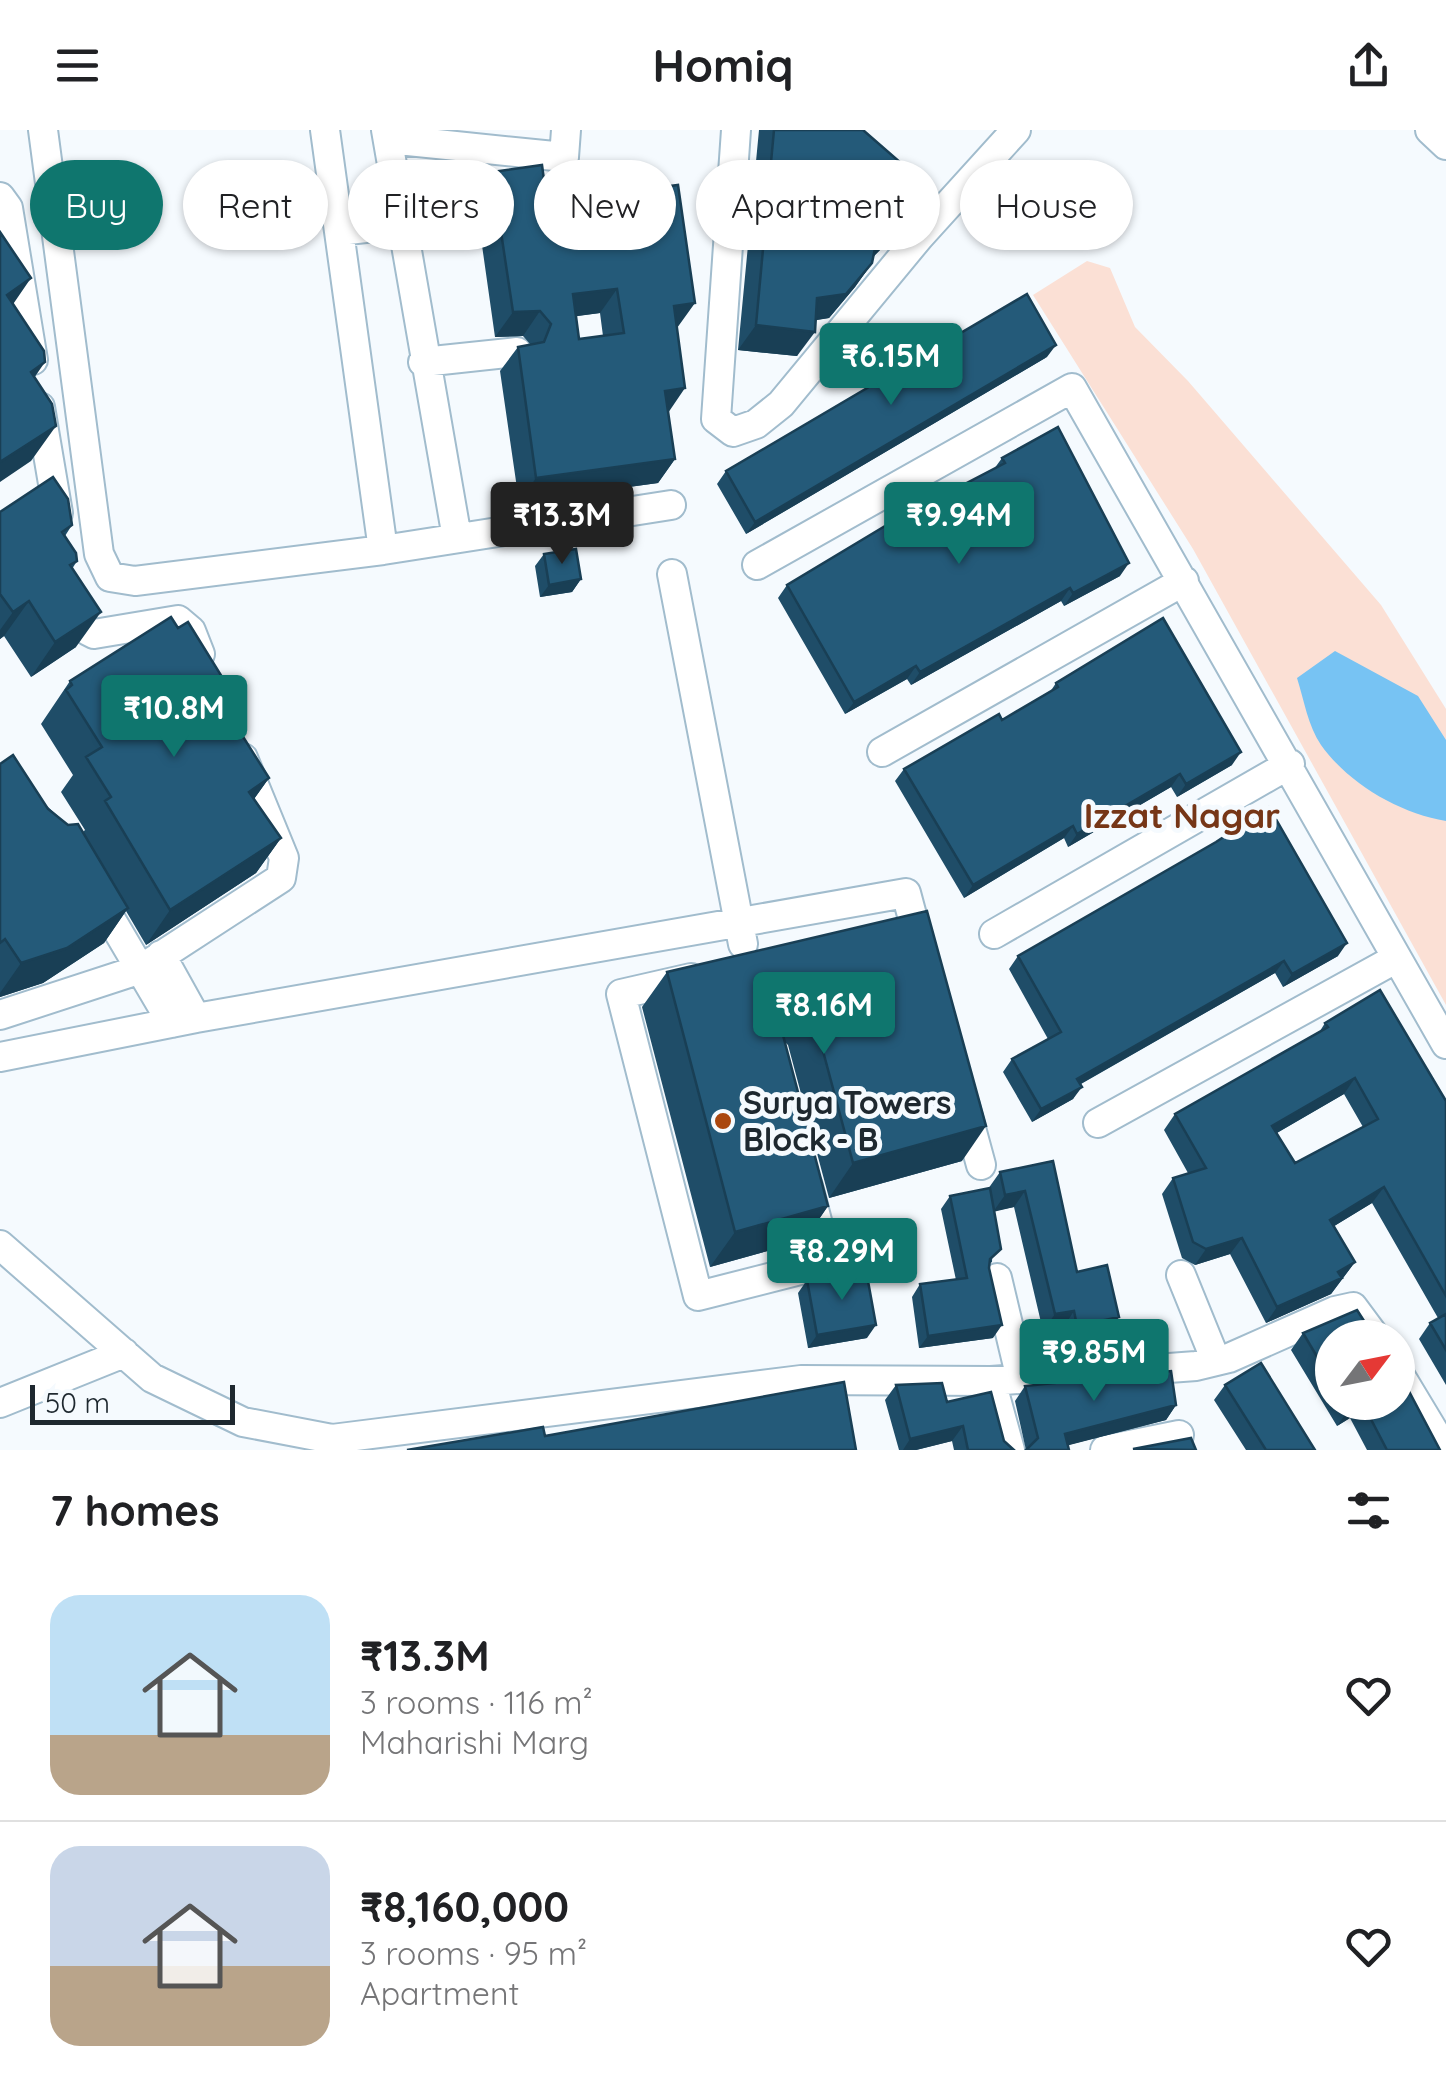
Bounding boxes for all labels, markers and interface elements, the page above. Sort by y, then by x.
text: Homiq [653,37,793,93]
icon: menu [50,38,105,93]
icon: share [1341,38,1396,93]
chip: Buy [30,160,163,250]
chip: Rent [183,160,328,250]
chip: Filters [348,160,514,250]
chip: New [534,160,676,250]
chip: Apartment [696,160,940,250]
chip: House [960,160,1133,250]
pin: ₹6.15M [810,323,972,408]
text: ₹6.15M [842,335,940,375]
pin: ₹13.3M [481,482,643,567]
pin: ₹9.94M [878,482,1040,567]
text: ₹13.3M [513,494,611,534]
text: ₹9.94M [906,494,1012,534]
pin: ₹10.8M [93,675,255,760]
text: ₹10.8M [123,687,225,727]
district label: Izzat Nagar [1084,793,1280,837]
pin: ₹8.16M [743,972,905,1057]
text: ₹8.16M [775,984,873,1024]
place label: Surya Towers Block - B [743,1082,952,1159]
marker: Surya Towers Block - B [712,1110,734,1132]
pin: ₹8.29M [761,1218,923,1303]
text: ₹8.29M [789,1230,895,1270]
pin: ₹9.85M [1013,1319,1175,1404]
north arrow [1315,1320,1415,1420]
map controls [1315,1320,1415,1420]
text: ₹9.85M [1042,1331,1146,1371]
scale bar [30,1380,235,1424]
text: 50 m [45,1385,110,1420]
icon: filters [1341,1483,1396,1538]
text: 7 homes [50,1484,219,1537]
text: ₹13.3M [360,1629,490,1682]
icon: home [130,1635,250,1755]
icon: heart [1341,1668,1396,1723]
text: 3 rooms · 116 m² [360,1682,593,1722]
text: Maharishi Marg [360,1722,589,1762]
text: ₹8,160,000 [360,1880,569,1933]
icon: home [130,1886,250,2006]
icon: heart [1341,1919,1396,1974]
text: 3 rooms · 95 m² [360,1933,587,1973]
text: Apartment [360,1973,519,2013]

